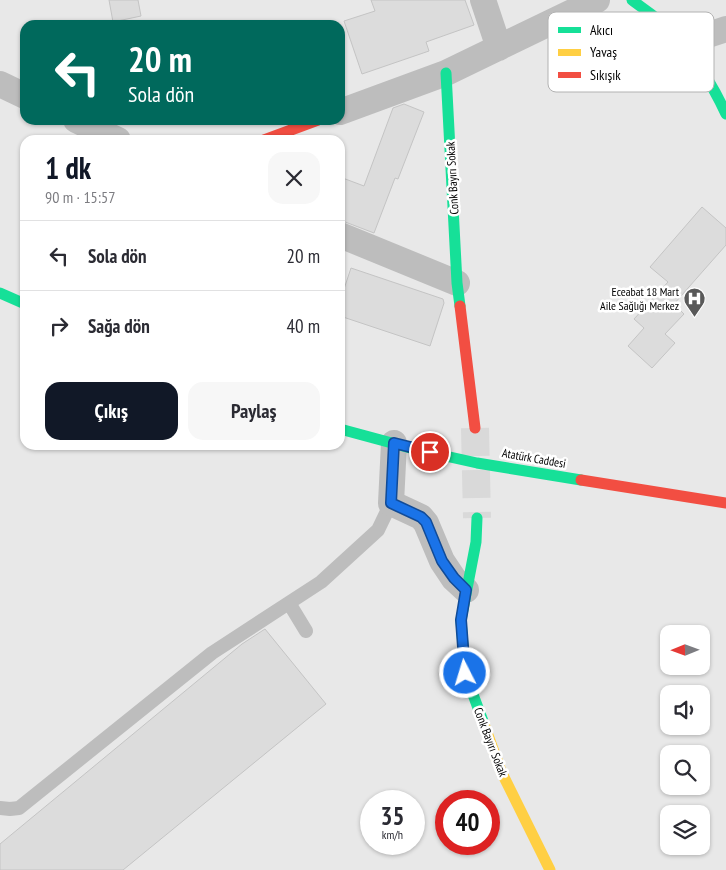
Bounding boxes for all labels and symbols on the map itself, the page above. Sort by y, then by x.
legend [548,12,714,92]
text: Akıcı [590,21,613,39]
text: Yavaş [590,43,617,61]
text: Sıkışık [590,66,621,84]
street label: Conk Bayırı Sokak [443,141,461,215]
place label: Eceabat 18 Mart Aile Sağlığı Merkez [600,284,680,313]
hospital icon: Eceabat 18 Mart Aile Sağlığı Merkez [683,286,707,317]
pin [409,431,451,473]
street label: Atatürk Caddesi [501,445,567,471]
north arrow [660,625,710,675]
position arrow [438,646,490,698]
street label: Conk Bayırı Sokak [471,705,511,779]
speed limit sign: 40 [435,790,500,855]

